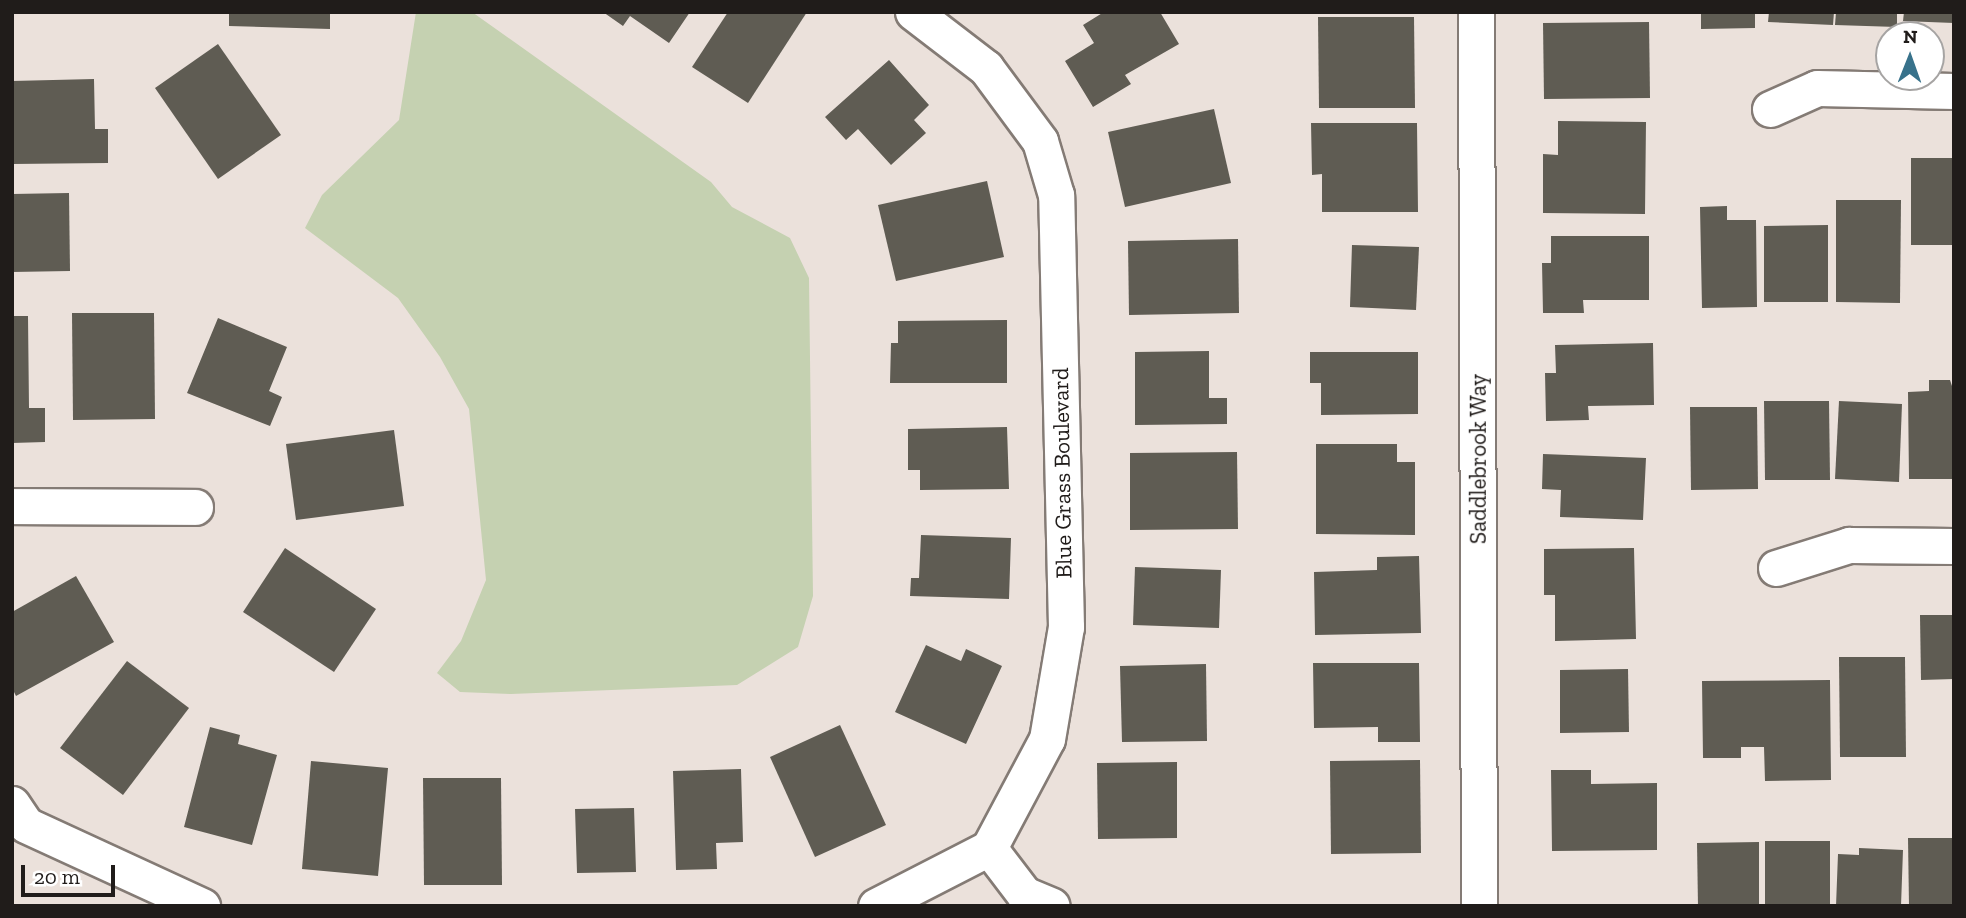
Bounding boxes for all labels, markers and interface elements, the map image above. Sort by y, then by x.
north arrow [1875,21,1945,91]
text: N [1903,25,1918,48]
street label: Blue Grass Boulevard [1046,367,1078,579]
street label: Saddlebrook Way [1464,373,1492,545]
scale bar [24,852,119,896]
text: 20 m [34,864,80,889]

